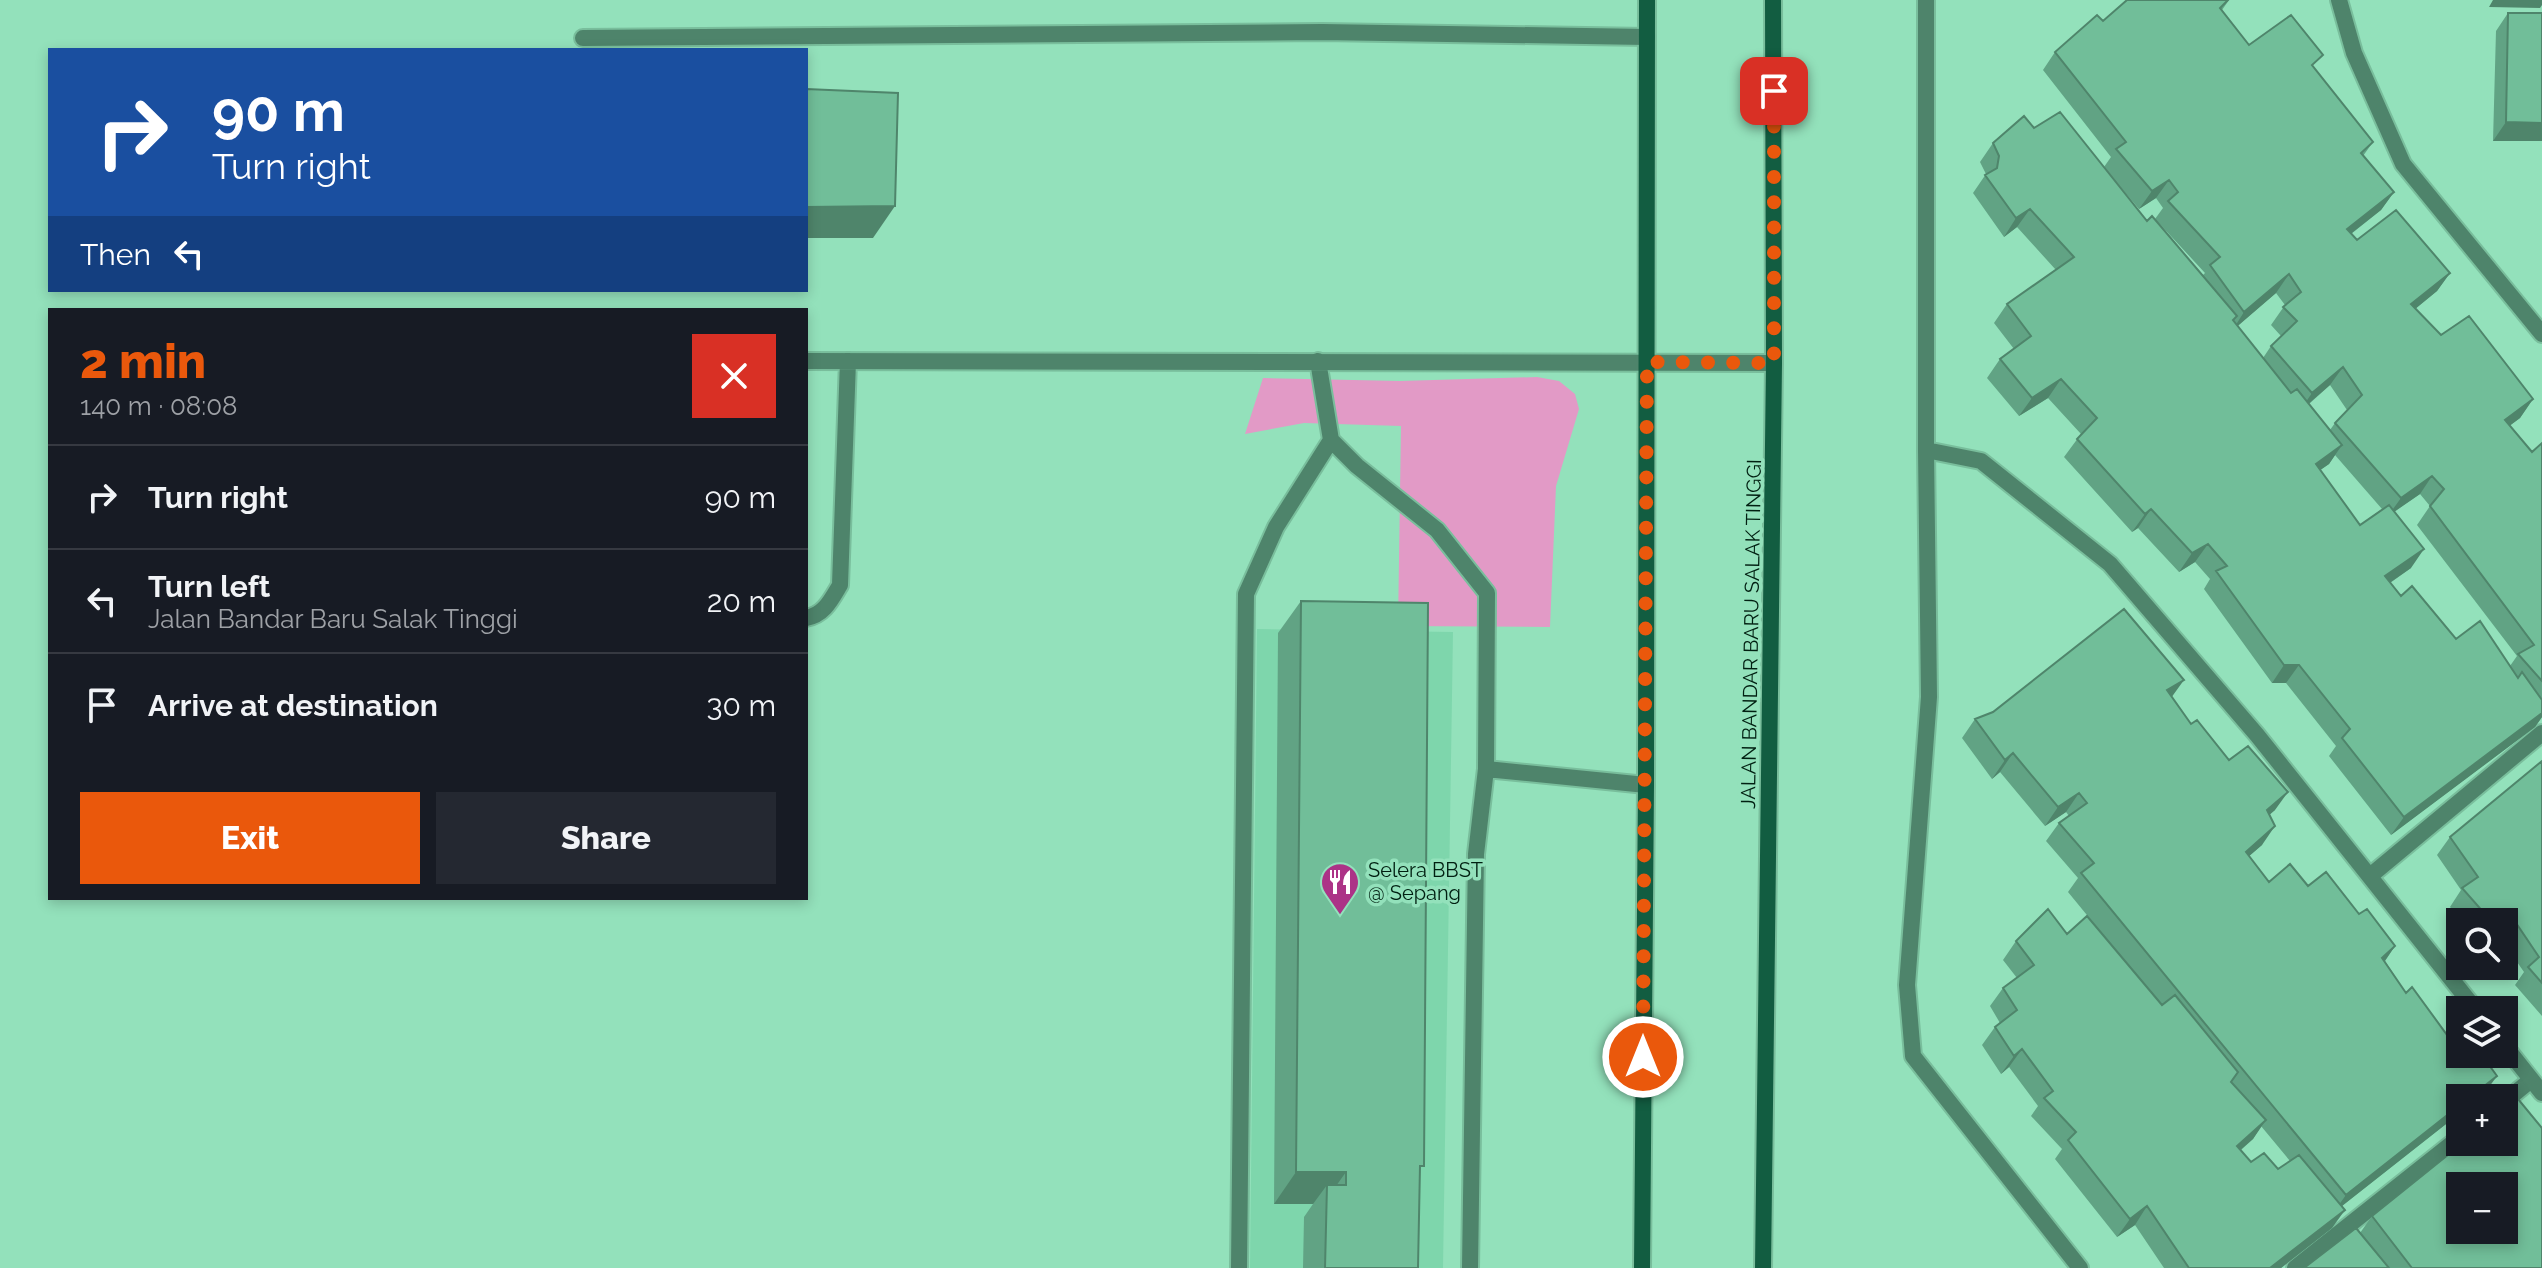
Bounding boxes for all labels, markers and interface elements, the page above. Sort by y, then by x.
pin [1740,57,1808,125]
icon: arrive [1752,69,1796,113]
text: 90 m [212,78,345,144]
icon: right [80,80,184,184]
text: Turn right [212,145,371,187]
icon: left [167,232,211,276]
text: Then [80,237,151,272]
text: 2 min [80,333,206,389]
button: close [692,334,776,418]
text: 140 m · 08:08 [80,391,237,421]
street label: JALAN BANDAR BARU SALAK TINGGI [1736,459,1766,809]
icon: right [80,475,124,519]
text: Turn right [148,480,288,515]
text: 90 m [705,480,776,515]
text: Turn left [148,569,270,604]
icon: left [80,579,124,623]
text: 20 m [707,584,776,619]
text: Jalan Bandar Baru Salak Tinggi [148,604,518,634]
icon: arrive [80,683,124,727]
text: Arrive at destination [148,688,438,723]
text: 30 m [706,688,776,723]
button: Exit [80,792,420,884]
button: Share [436,792,776,884]
place label: Selera BBST @ Sepang [1368,858,1483,905]
restaurant icon: Selera BBST @ Sepang [1319,861,1361,916]
map controls [2446,908,2518,1244]
button: search [2446,908,2518,980]
button: layers [2446,996,2518,1068]
position arrow [1601,1015,1685,1099]
button: + [2446,1084,2518,1156]
button: − [2446,1172,2518,1244]

